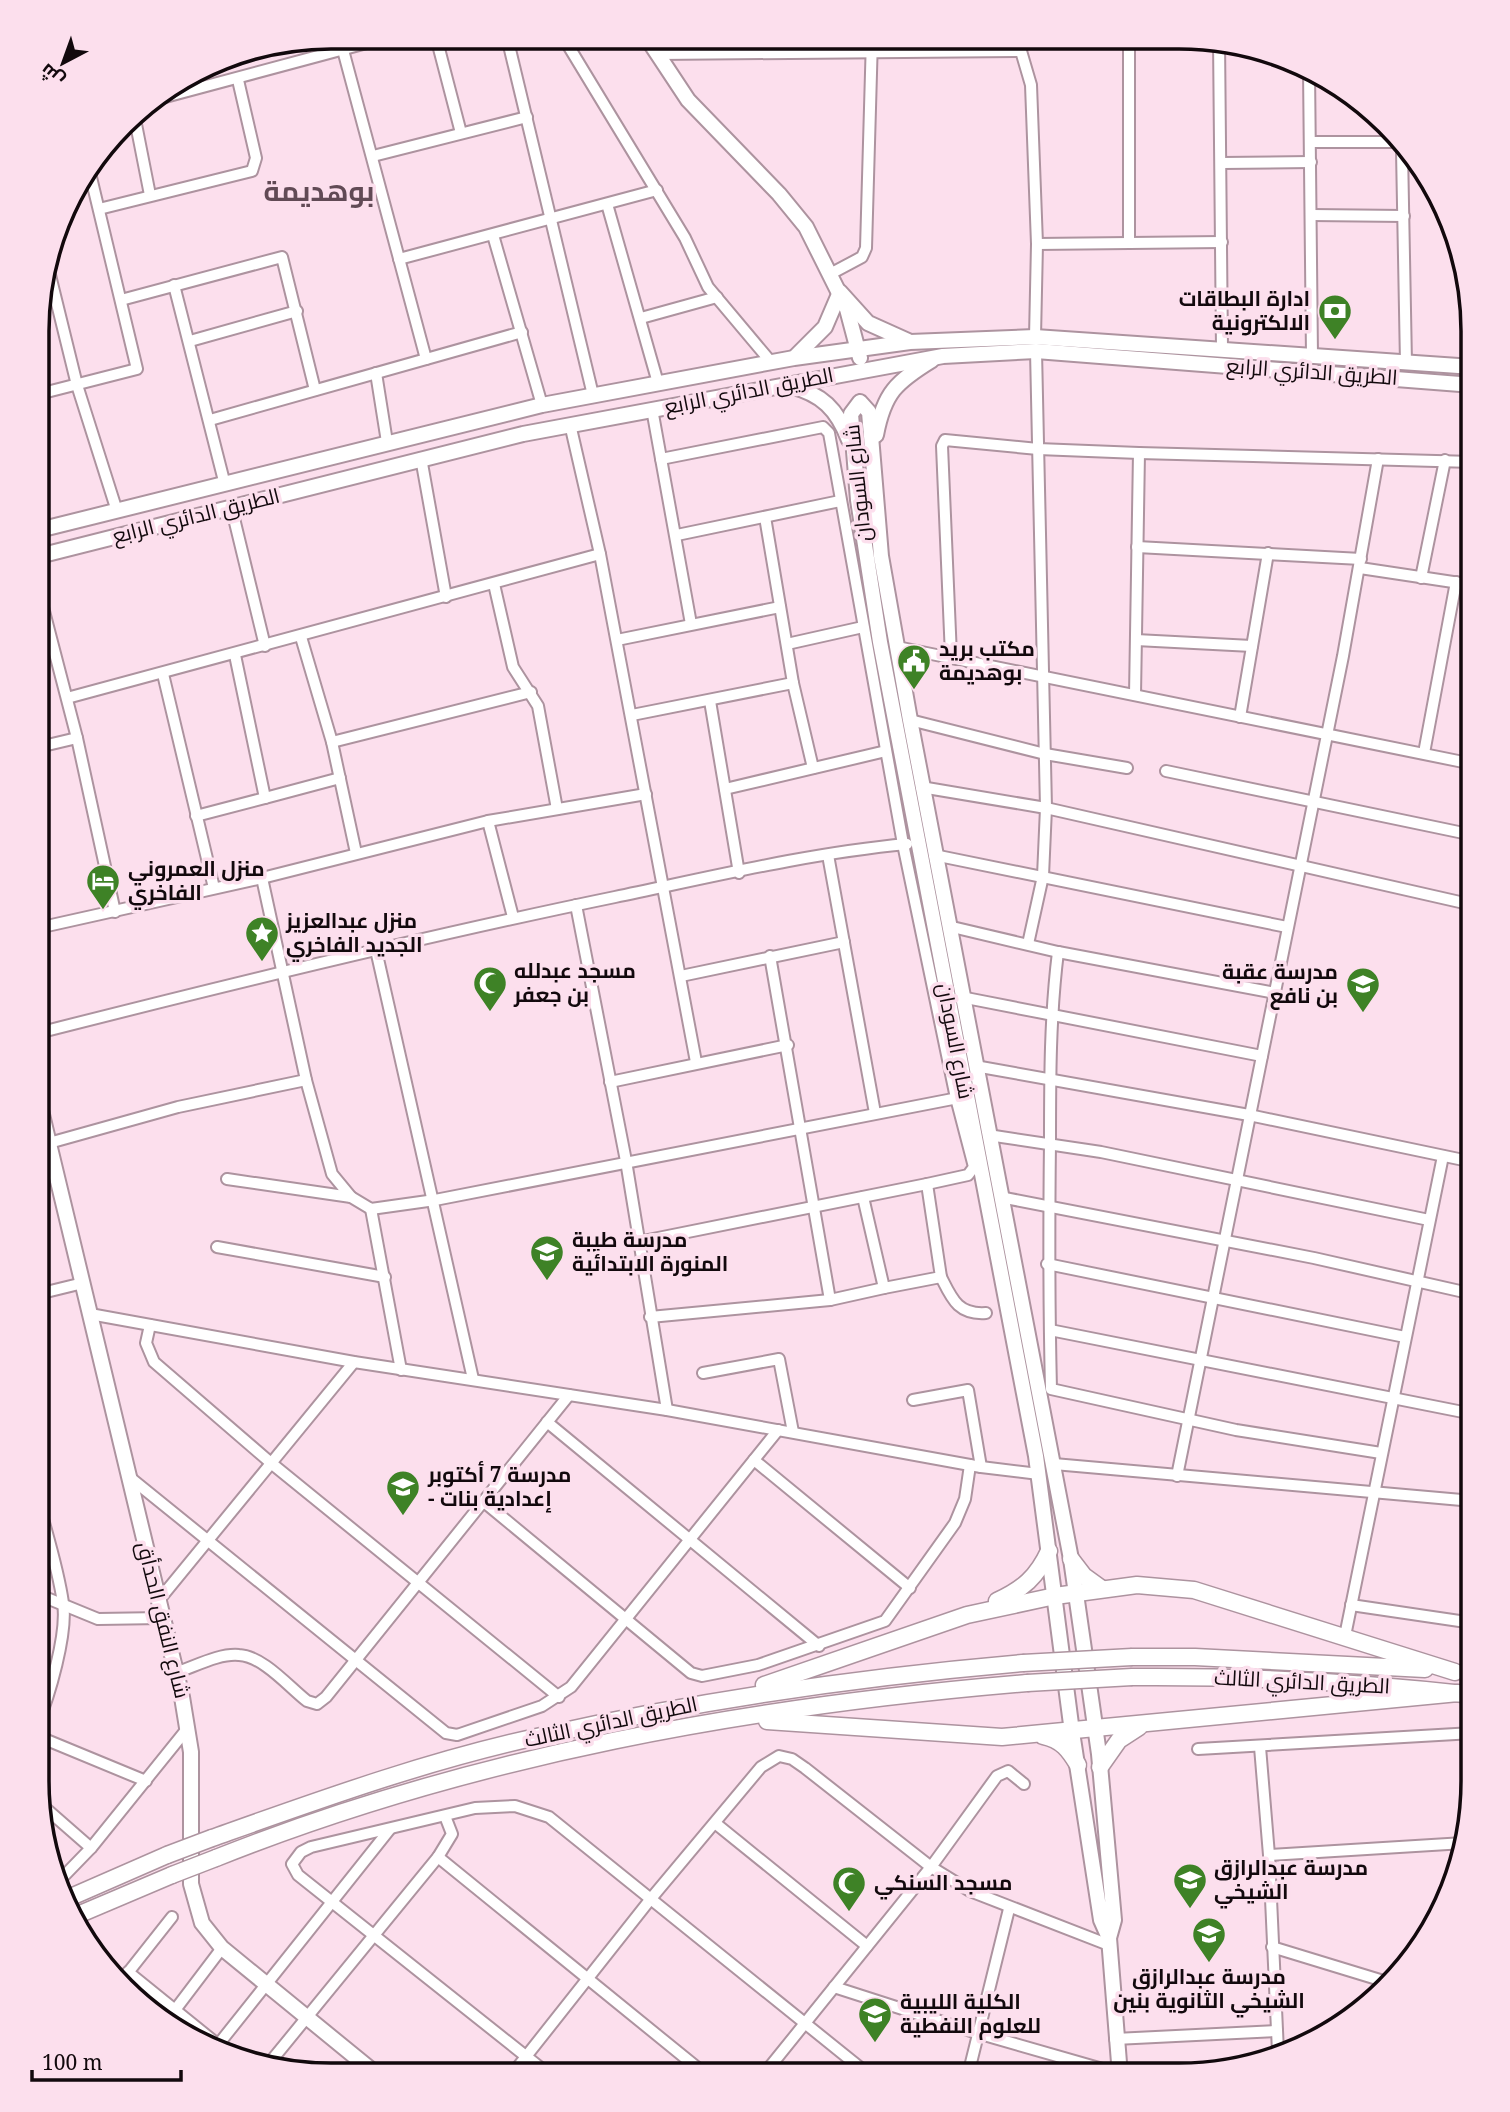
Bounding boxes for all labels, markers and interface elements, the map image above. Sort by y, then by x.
north arrow [28,28,98,98]
text: ش [34,58,70,94]
district label: بوهديمة [263,171,375,209]
place label: ادارة البطاقات الالكترونية [1179,284,1310,336]
bank icon: ادارة البطاقات الالكترونية [1316,292,1354,341]
street label: الطريق الدائري الرابع [1225,351,1399,394]
street label: الطريق الدائري الرابع [662,360,836,423]
street label: شارع السودان [837,423,878,543]
street label: الطريق الدائري الرابع [109,481,283,552]
place label: مكتب بريد بوهديمة [939,634,1035,686]
public building icon: مكتب بريد بوهديمة [895,642,933,691]
place label: منزل العمروني الفاخري [128,854,265,910]
hotel icon: منزل العمروني الفاخري [84,862,122,911]
place label: منزل عبدالعزيز الجديد الفاخري [285,906,423,962]
place icon: منزل عبدالعزيز الجديد الفاخري [243,914,281,963]
place label: مسجد عبدلله بن جعفر [513,956,636,1008]
place label: مدرسة عقبة بن نافع [1222,957,1338,1010]
mosque icon: مسجد عبدلله بن جعفر [471,964,509,1013]
school or university icon: مدرسة عقبة بن نافع [1344,965,1382,1014]
street label: شارع السودان [930,980,981,1101]
place label: مدرسة طيبة المنورة الابتدائية [572,1225,728,1277]
school or university icon: مدرسة طيبة المنورة الابتدائية [528,1233,566,1282]
place label: مدرسة 7 أكتوبر - إعدادية بنات [427,1460,571,1513]
school or university icon: مدرسة 7 أكتوبر - إعدادية بنات [384,1468,422,1517]
street label: شارع النفق الحدأق [130,1538,197,1701]
street label: الطريق الدائري الثالث [1213,1662,1391,1703]
street label: الطريق الدائري الثالث [522,1689,701,1756]
place label: مدرسة عبدالرازق الشيخي [1214,1853,1368,1909]
school or university icon: مدرسة عبدالرازق الشيخي [1171,1861,1209,1910]
mosque icon: مسجد السنكي [830,1864,868,1913]
place label: مسجد السنكي [874,1868,1012,1900]
school or university icon: مدرسة عبدالرازق الشيخي الثانوية بنين [1190,1915,1228,1964]
place label: مدرسة عبدالرازق الشيخي الثانوية بنين [1113,1962,1305,2018]
place label: الكلية الليبية للعلوم النفطية [900,1987,1041,2040]
school or university icon: الكلية الليبية للعلوم النفطية [856,1995,894,2044]
scale bar [32,2038,180,2082]
text: 100 m [42,2048,103,2076]

